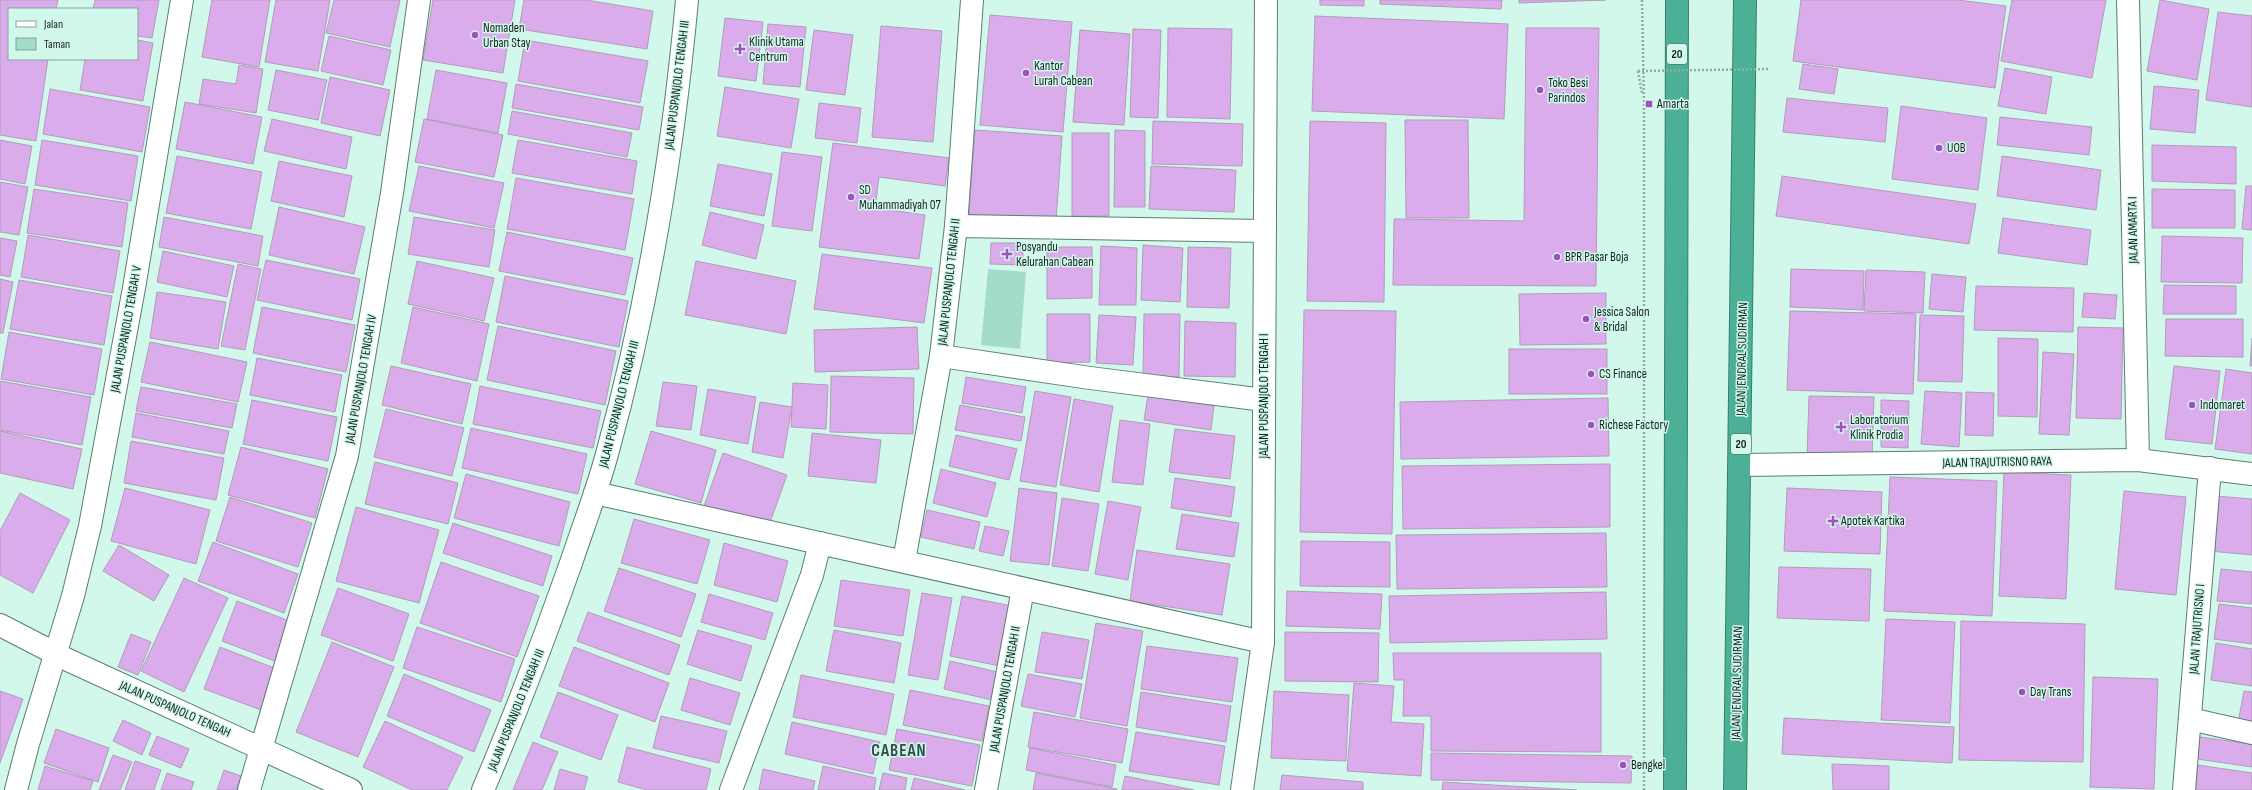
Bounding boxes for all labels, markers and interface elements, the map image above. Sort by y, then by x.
legend [8,8,138,60]
text: Jalan [43,17,63,32]
street label: JALAN PUSPANJOLO TENGAH III [661,19,693,152]
place label: Nomaden Urban Stay [483,20,531,51]
marker: Nomaden Urban Stay [470,30,480,40]
place label: Klinik Utama Centrum [749,34,804,65]
text: Taman [44,37,70,52]
marker: Klinik Utama Centrum [734,43,746,55]
road number: 20 [1667,44,1687,64]
place label: Kantor Lurah Cabean [1034,58,1093,89]
marker: Kantor Lurah Cabean [1021,68,1031,78]
place label: Toko Besi Parindos [1548,75,1588,106]
marker: Toko Besi Parindos [1535,85,1545,95]
place label: Amarta [1656,96,1689,112]
marker: Amarta [1644,99,1654,109]
place label: UOB [1947,140,1966,156]
marker: UOB [1934,143,1944,153]
place label: SD Muhammadiyah 07 [859,182,941,213]
marker: SD Muhammadiyah 07 [846,192,856,202]
street label: JALAN AMARTA I [2124,196,2142,265]
street label: JALAN PUSPANJOLO TENGAH II [934,218,964,347]
place label: Posyandu Kelurahan Cabean [1016,239,1094,270]
marker: Posyandu Kelurahan Cabean [1001,248,1013,260]
place label: BPR Pasar Boja [1565,249,1629,265]
marker: BPR Pasar Boja [1552,252,1562,262]
street label: JALAN PUSPANJOLO TENGAH V [107,264,145,395]
street label: JALAN JENDRAL SUDIRMAN [1733,302,1751,417]
place label: Jessica Salon & Bridal [1593,304,1650,335]
street label: JALAN PUSPANJOLO TENGAH IV [342,313,380,446]
marker: Jessica Salon & Bridal [1581,314,1591,324]
street label: JALAN PUSPANJOLO TENGAH I [1256,333,1272,460]
street label: JALAN PUSPANJOLO TENGAH III [595,339,643,470]
place label: CS Finance [1599,366,1647,382]
marker: CS Finance [1586,369,1596,379]
place label: Indomaret [2200,397,2245,413]
marker: Indomaret [2187,400,2197,410]
place label: Laboratorium Klinik Prodia [1850,412,1908,443]
place label: Richese Factory [1599,417,1668,433]
marker: Richese Factory [1586,420,1596,430]
marker: Laboratorium Klinik Prodia [1835,421,1847,433]
road number: 20 [1731,434,1751,454]
street label: JALAN TRAJUTRISNO RAYA [1941,453,2052,471]
place label: Apotek Kartika [1840,513,1905,529]
marker: Apotek Kartika [1828,516,1838,526]
street label: JALAN TRAJUTRISNO I [2186,583,2208,676]
street label: JALAN PUSPANJOLO TENGAH II [986,625,1024,754]
street label: JALAN JENDRAL SUDIRMAN [1728,626,1746,741]
street label: JALAN PUSPANJOLO TENGAH III [484,647,548,774]
street label: JALAN PUSPANJOLO TENGAH [116,677,233,741]
place label: Day Trans [2030,684,2072,700]
marker: Day Trans [2017,687,2027,697]
district label: CABEAN [871,741,927,761]
place label: Bengkel [1631,757,1665,773]
marker: Bengkel [1618,760,1628,770]

